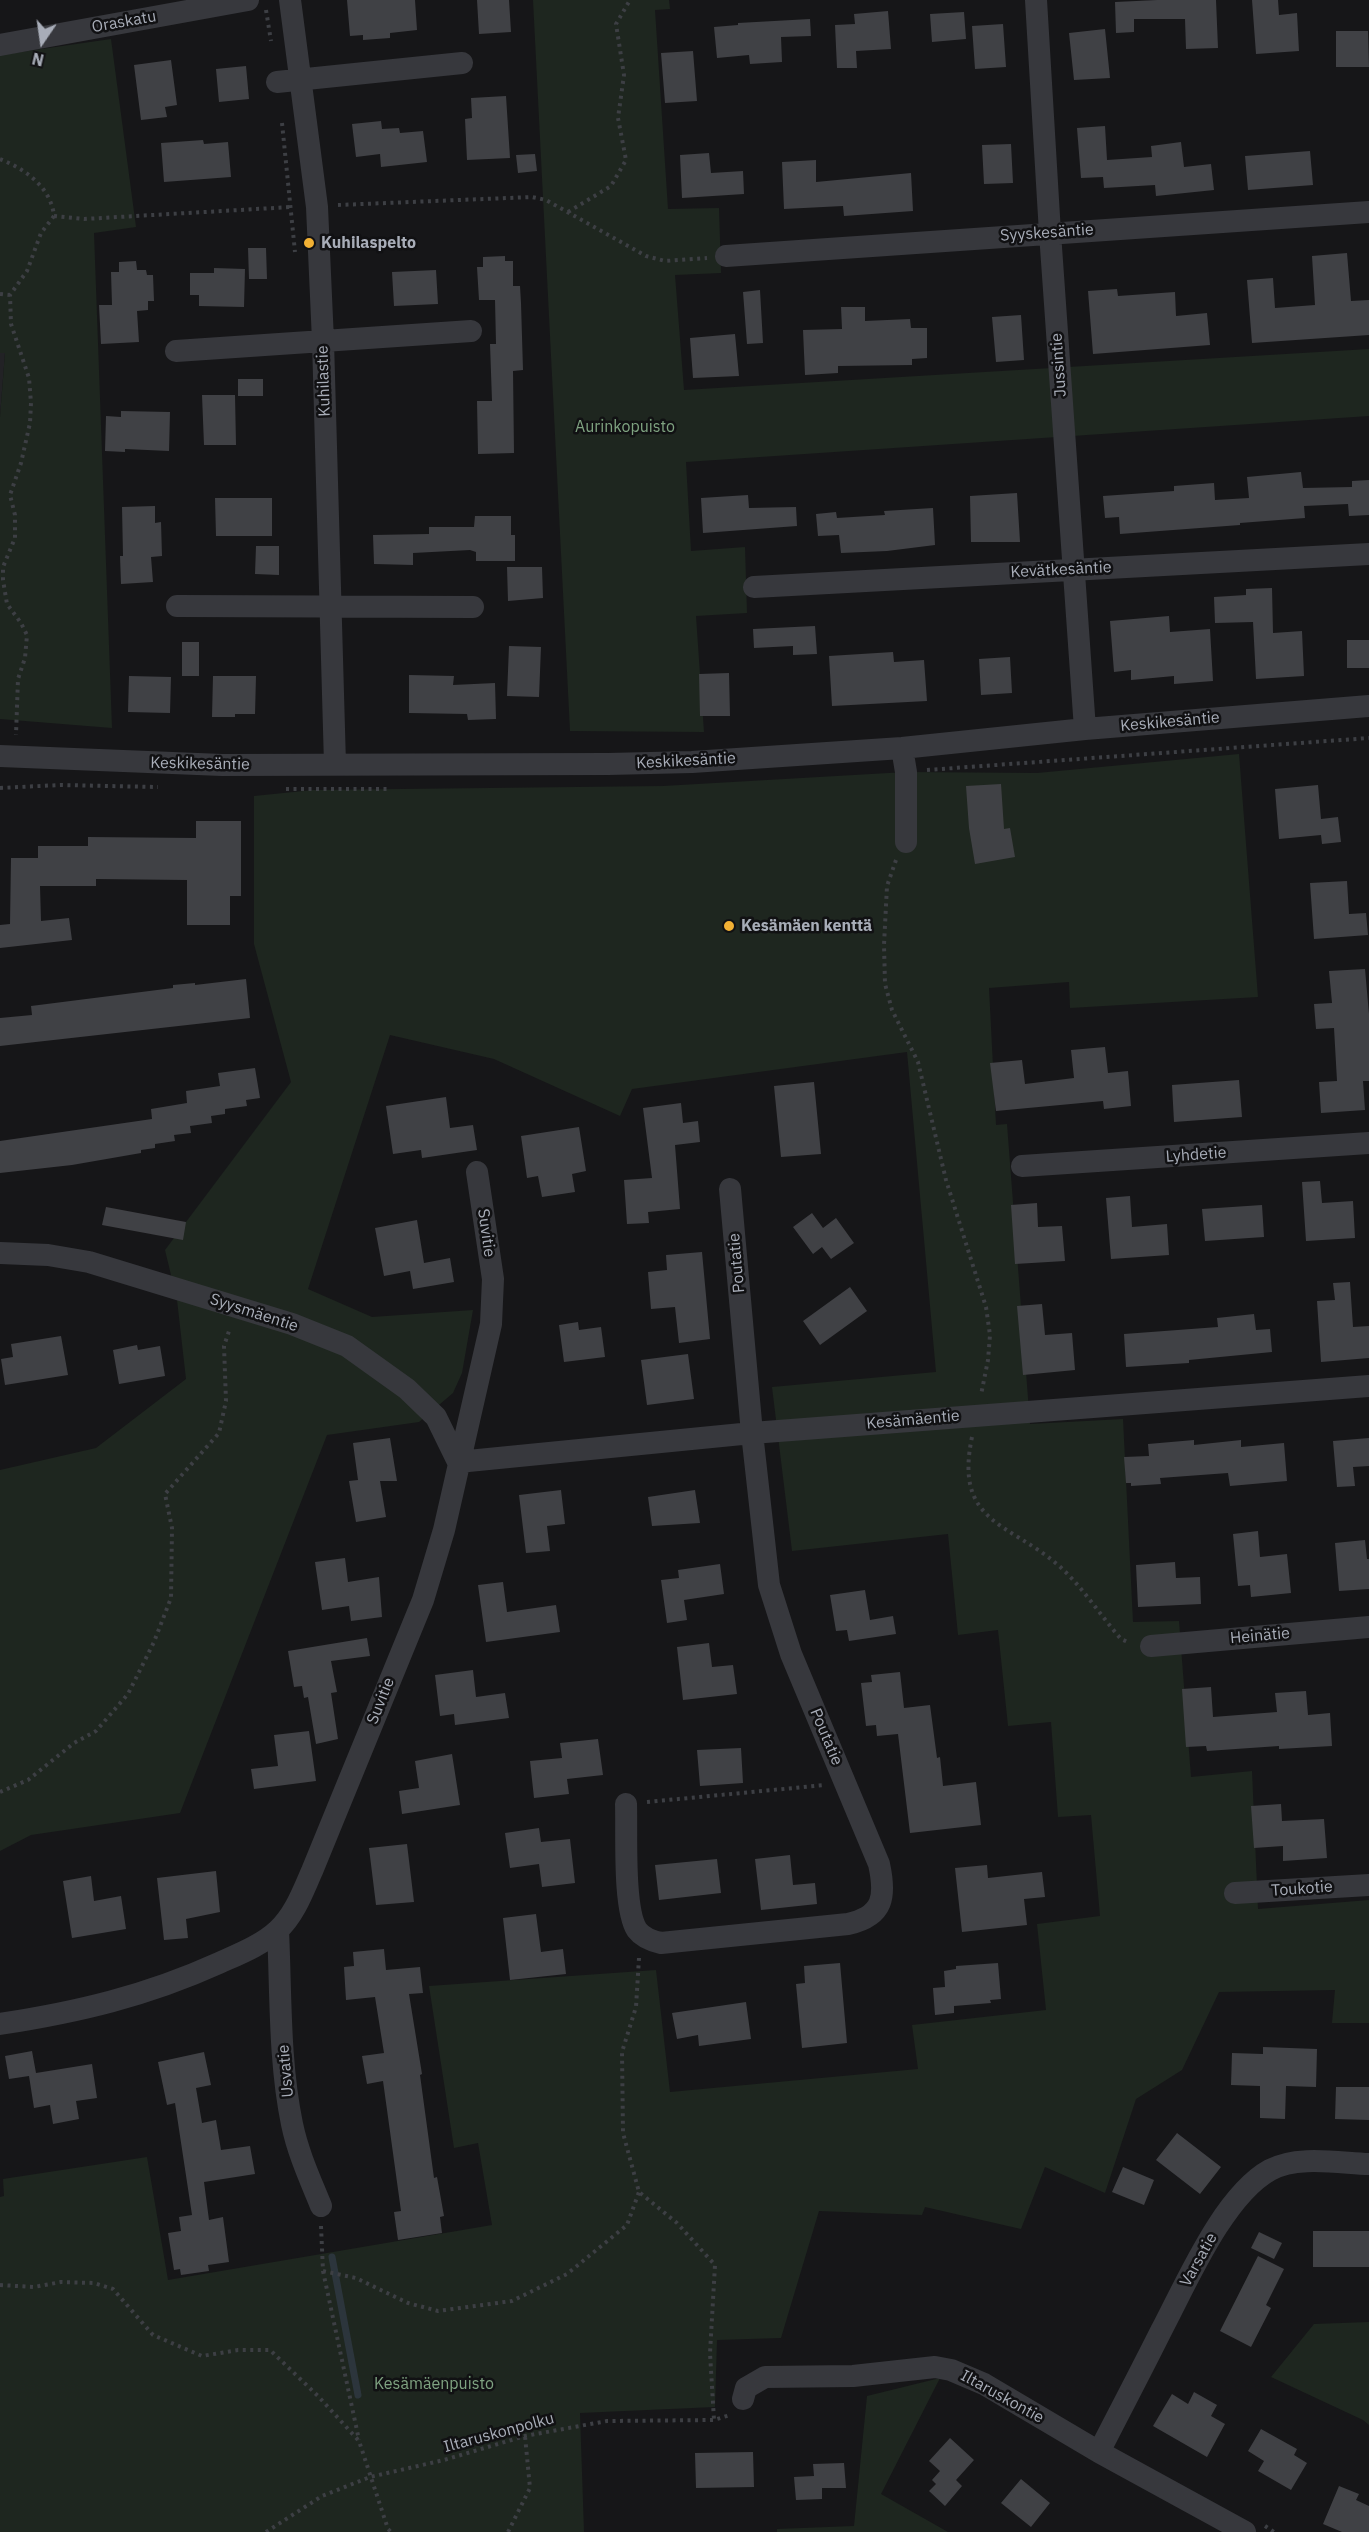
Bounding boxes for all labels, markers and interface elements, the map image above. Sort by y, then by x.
street label: Oraskatu [90,7,158,37]
north arrow [12,12,72,72]
text: N [30,48,46,71]
street label: Syyskesäntie [1000,220,1094,246]
place label: Kuhilaspelto [321,233,416,253]
marker: Kuhilaspelto [302,236,316,250]
street label: Jussintie [1047,332,1071,398]
street label: Kuhilastie [313,345,335,417]
park label: Aurinkopuisto [575,417,675,437]
street label: Kevätkesäntie [1010,558,1112,582]
street label: Keskikesäntie [1120,708,1220,736]
street label: Keskikesäntie [636,749,736,773]
street label: Keskikesäntie [150,754,250,774]
place label: Kesämäen kenttä [741,916,872,936]
marker: Kesämäen kenttä [722,919,736,933]
street label: Lyhdetie [1165,1143,1227,1167]
street label: Suvitie [473,1208,499,1258]
street label: Poutatie [725,1232,749,1294]
street label: Syysmäentie [207,1290,301,1336]
street label: Kesämäentie [866,1406,960,1434]
street label: Heinätie [1229,1624,1291,1648]
street label: Suvitie [363,1675,399,1727]
street label: Poutatie [805,1706,847,1768]
street label: Toukotie [1271,1877,1333,1901]
street label: Usvatie [274,2044,298,2098]
street label: Varsatie [1176,2230,1222,2290]
street label: Iltaruskontie [957,2366,1047,2428]
park label: Kesämäenpuisto [374,2374,494,2394]
street label: Iltaruskonpolku [442,2409,556,2457]

